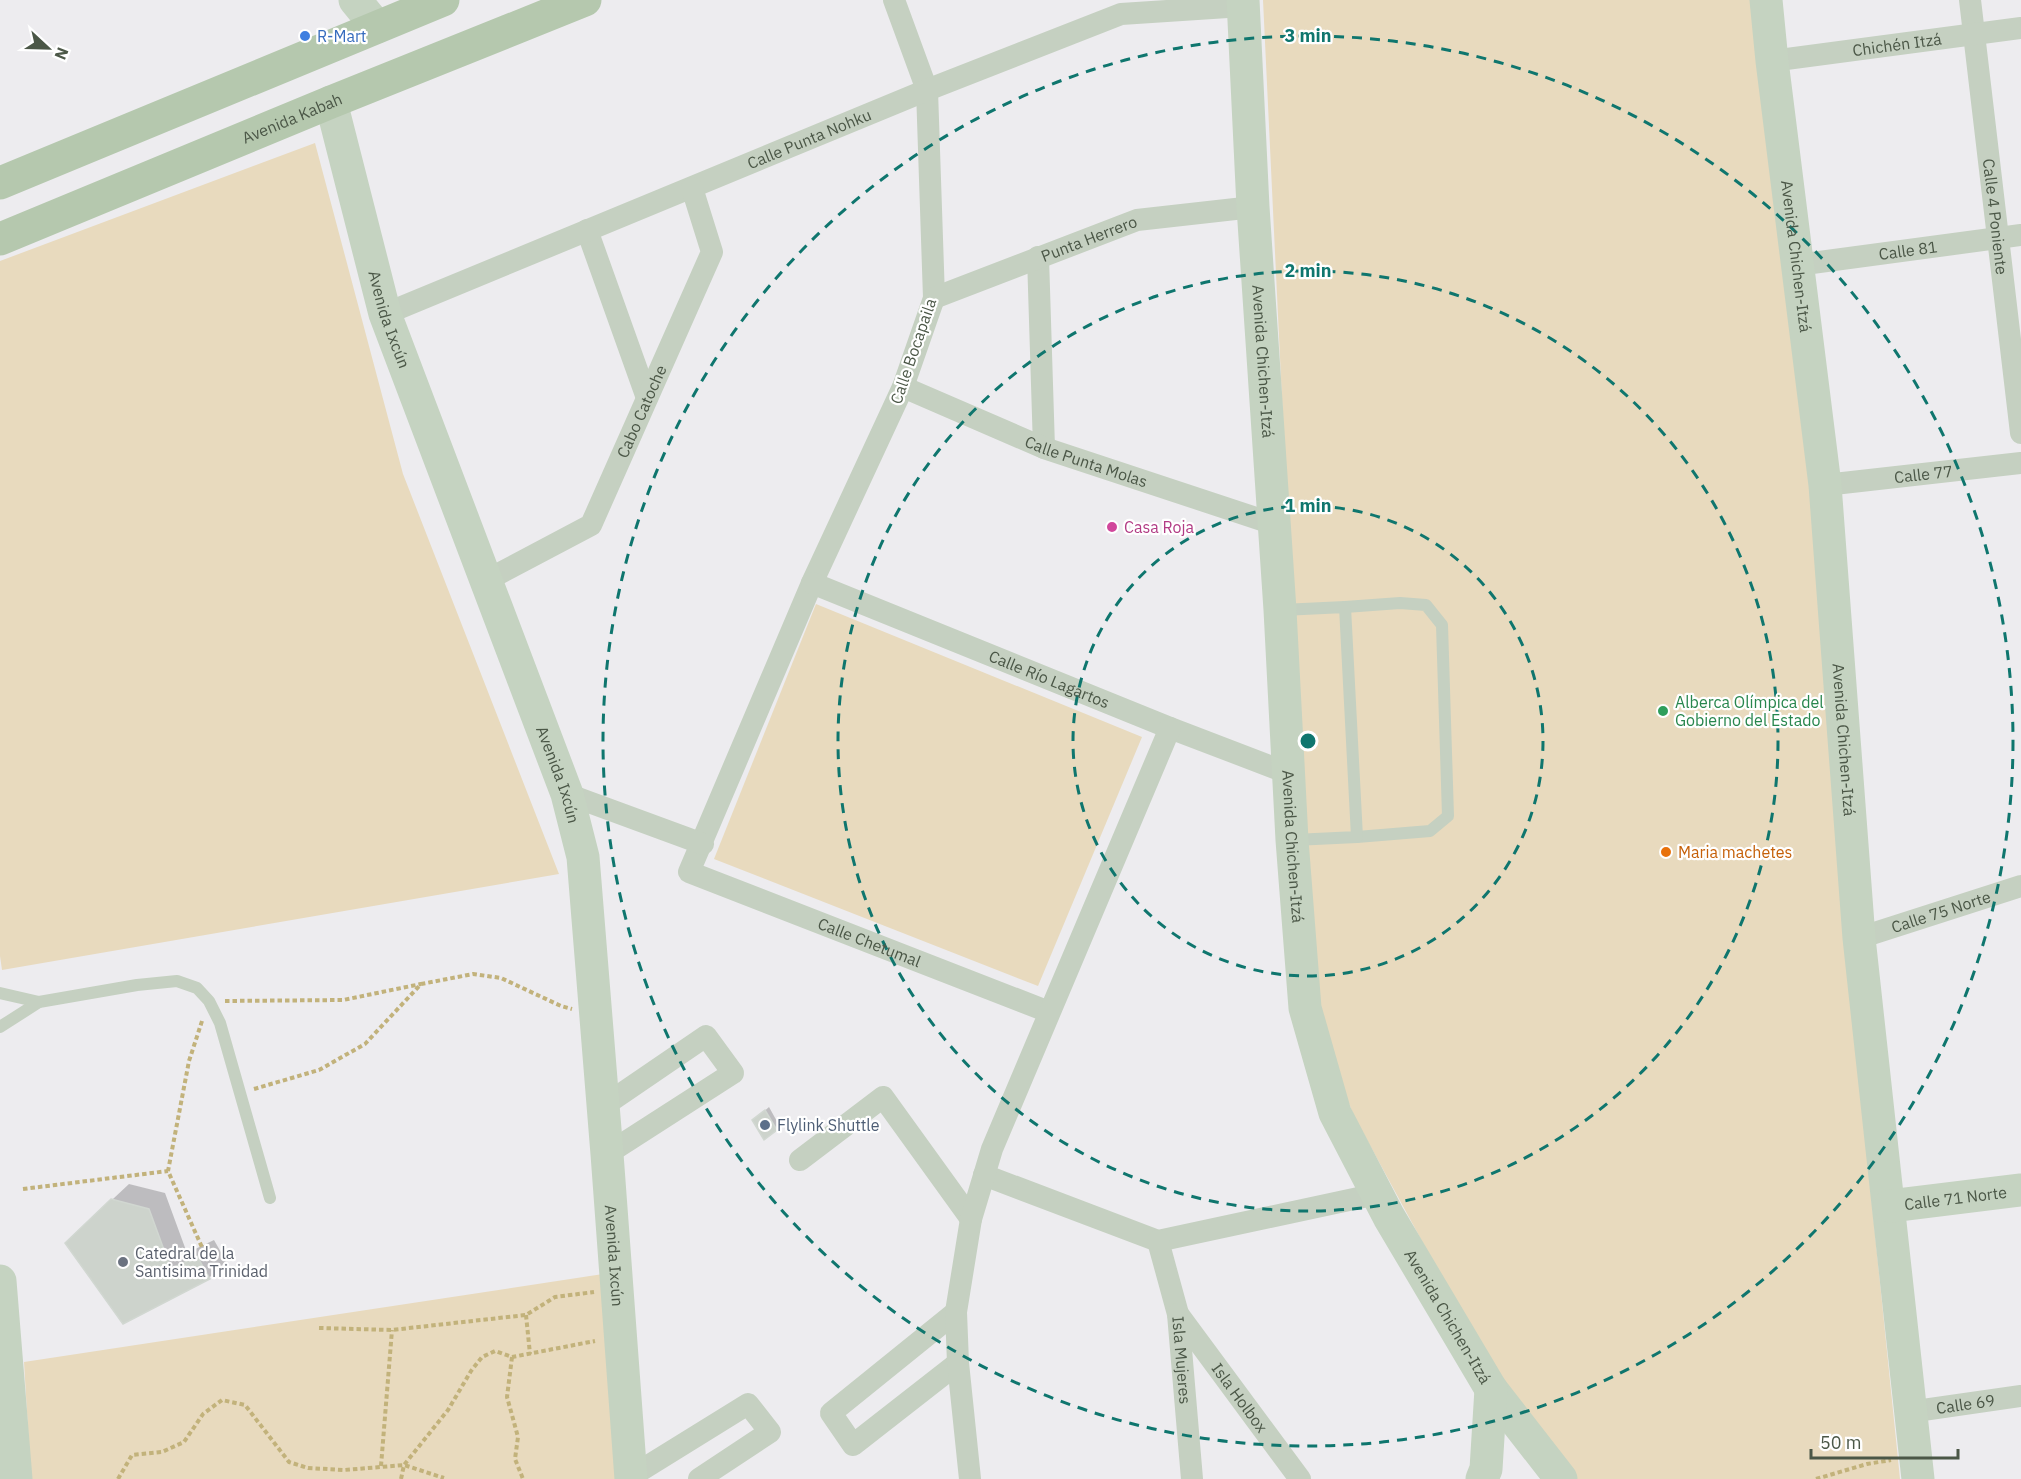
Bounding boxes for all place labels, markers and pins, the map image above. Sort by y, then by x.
place label: R-Mart [317,26,366,46]
marker: R-Mart [298,29,312,43]
place label: Casa Roja [1124,517,1195,537]
marker: Casa Roja [1105,520,1119,534]
place label: Alberca Olímpica del Gobierno del Estado [1675,692,1824,730]
marker: Alberca Olímpica del Gobierno del Estado [1656,704,1670,718]
centre of rings [1298,731,1318,751]
place label: Maria machetes [1678,842,1792,862]
marker: Maria machetes [1659,845,1673,859]
place label: Flylink Shuttle [777,1115,880,1135]
marker: Flylink Shuttle [758,1118,772,1132]
place label: Catedral de la Santisima Trinidad [135,1243,268,1281]
marker: Catedral de la Santisima Trinidad [116,1255,130,1269]

